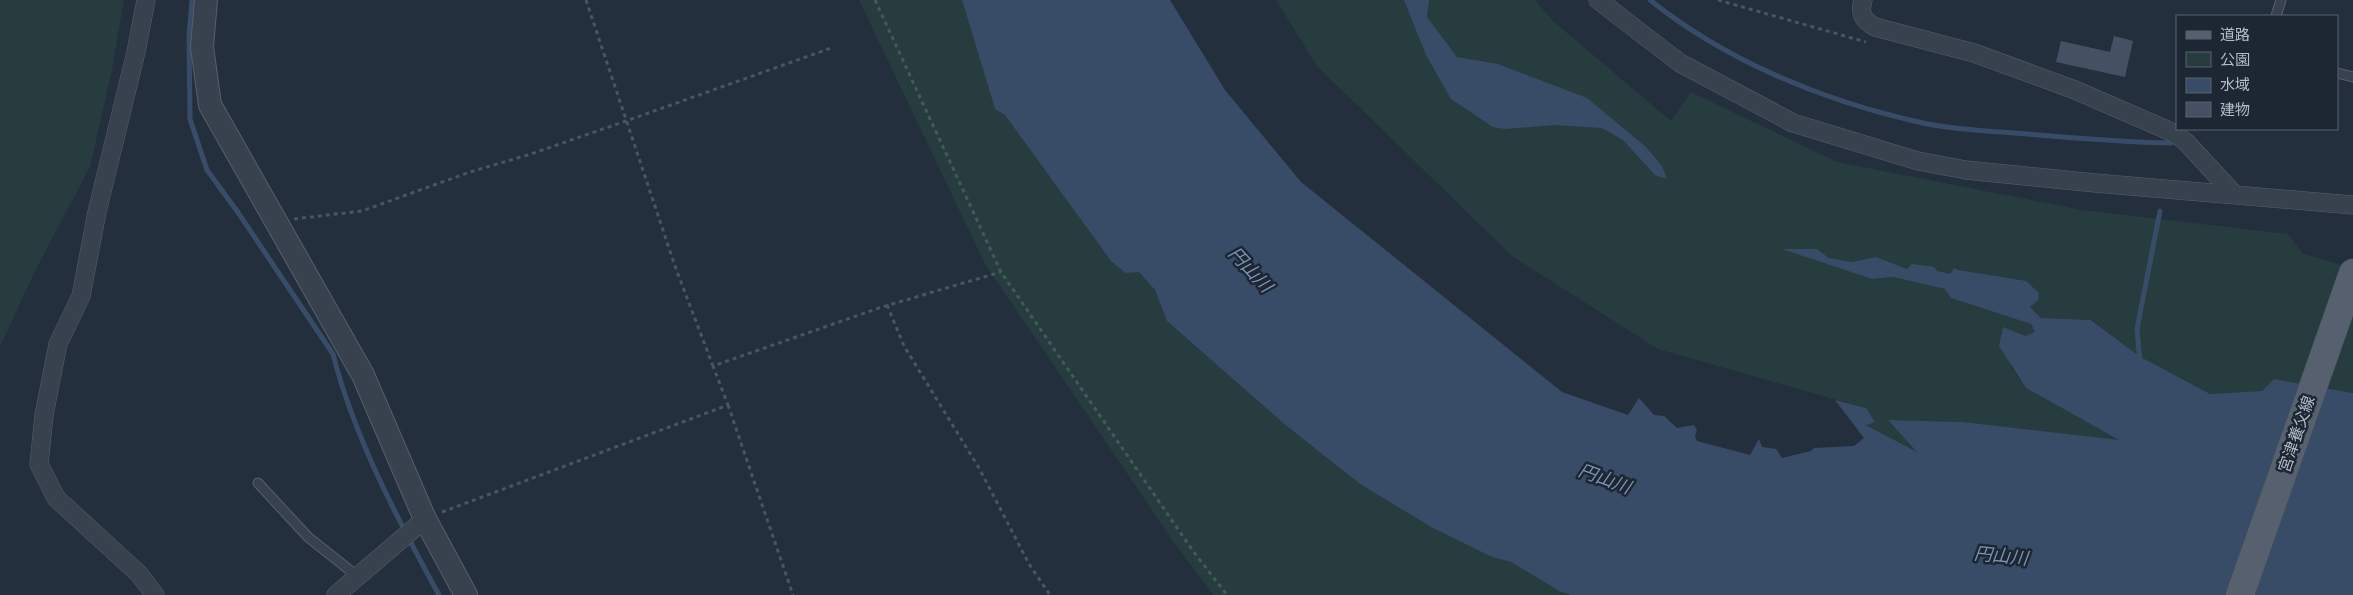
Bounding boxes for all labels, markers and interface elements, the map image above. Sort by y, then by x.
legend [2176,15,2338,130]
text: 道路 [2220,24,2250,44]
text: 公園 [2220,49,2250,69]
text: 水域 [2220,74,2250,94]
text: 建物 [2220,99,2250,119]
water label: 円山川 [1224,241,1280,298]
street label: 宮津養父線 [2273,393,2319,475]
water label: 円山川 [1576,457,1636,499]
water label: 円山川 [1973,540,2031,570]

